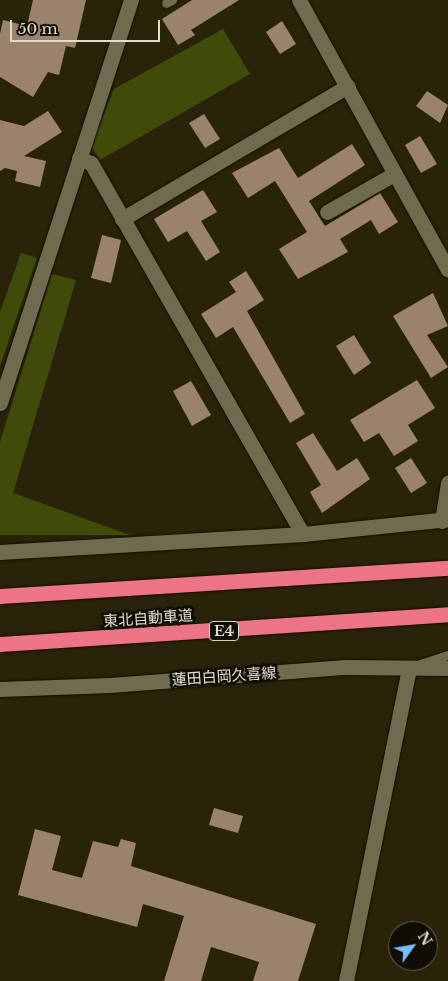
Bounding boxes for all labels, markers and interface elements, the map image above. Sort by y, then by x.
scale bar [12,10,162,42]
text: 50 m [18,19,58,38]
street label: 東北自動車道 [102,606,194,630]
road number: E4 [209,620,239,642]
street label: 蓮田白岡久喜線 [171,663,277,689]
north arrow [388,921,438,971]
text: N [414,928,436,949]

